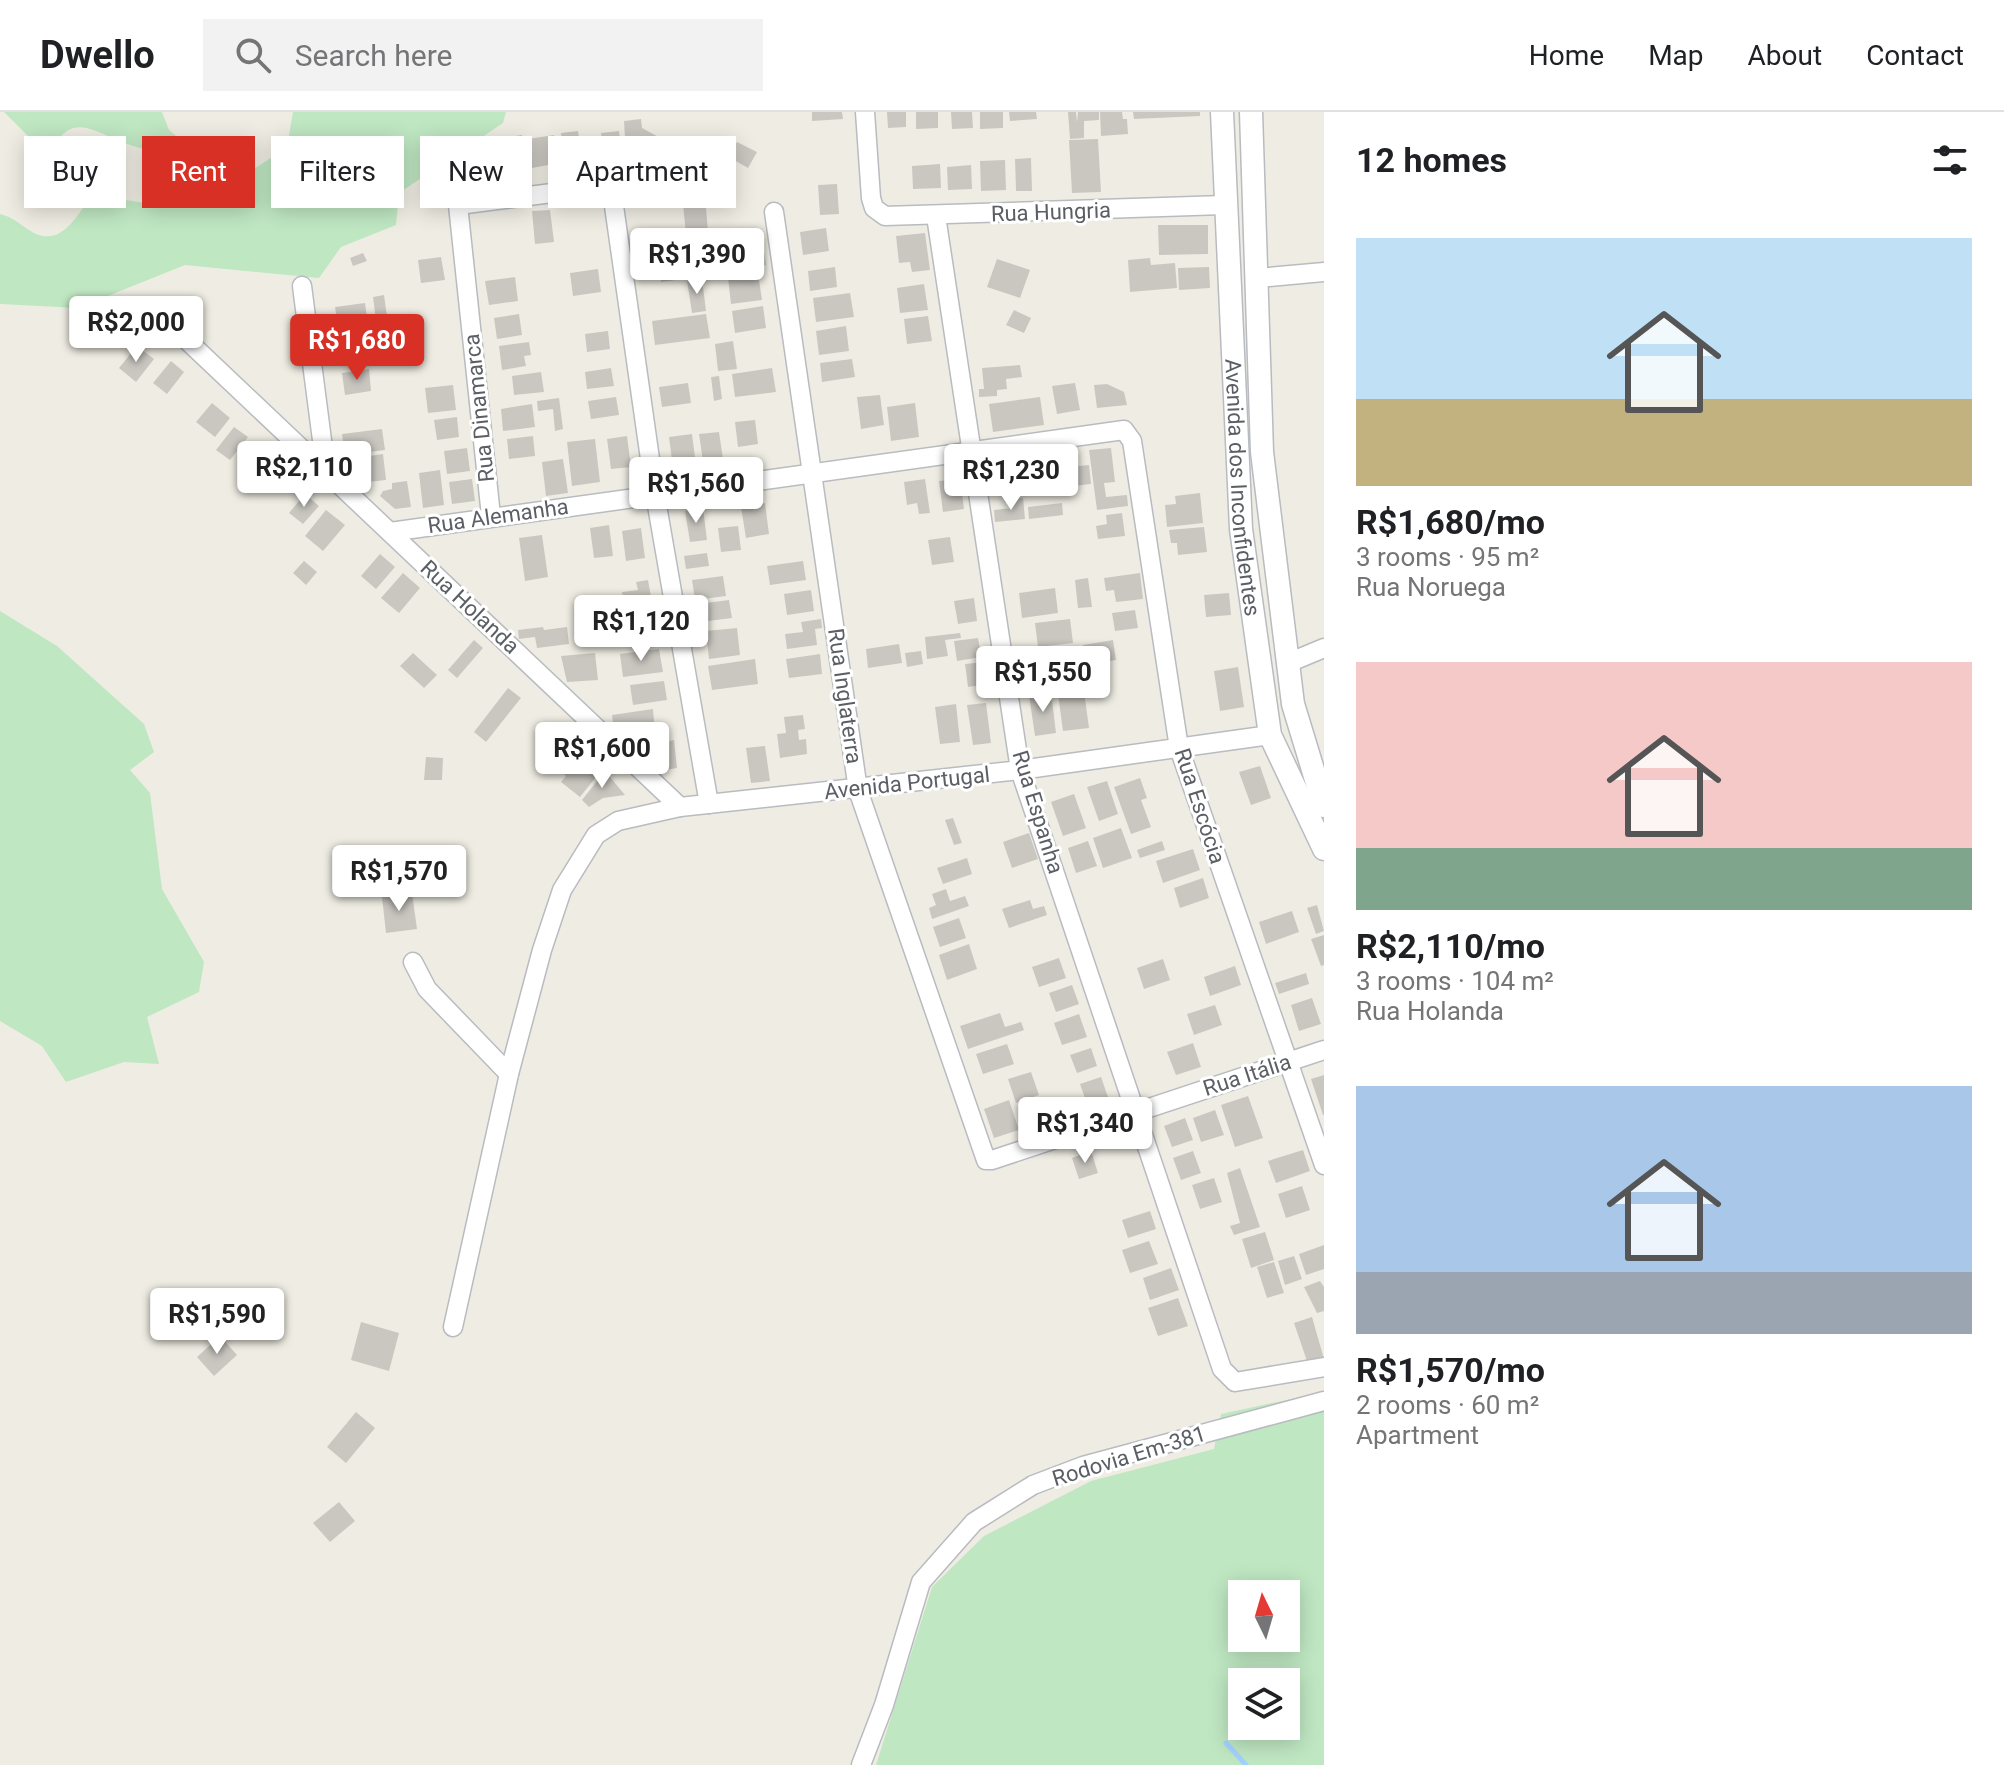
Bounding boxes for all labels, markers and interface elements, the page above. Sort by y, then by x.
search box [203,19,763,91]
text: Dwello [40,33,155,77]
icon: search [231,33,275,77]
text: Search here [295,38,453,73]
text: Home [1529,39,1604,72]
text: Map [1648,39,1704,72]
text: About [1748,39,1822,72]
text: Contact [1866,39,1964,72]
chip: Buy [24,136,126,208]
chip: Rent [142,136,255,208]
chip: Filters [271,136,404,208]
chip: New [420,136,532,208]
chip: Apartment [548,136,736,208]
icon: filters [1928,138,1972,182]
text: 12 homes [1356,140,1507,180]
street label: Rua Hungria [990,197,1112,227]
pin: R$1,390 [623,228,771,296]
text: R$1,390 [648,239,746,269]
icon: home [1592,290,1736,434]
pin: R$2,000 [62,296,210,364]
text: R$2,000 [87,307,185,337]
pin: R$1,680 [283,314,431,382]
text: R$1,680 [308,325,406,355]
street label: Rua Dinamarca [459,333,499,483]
street label: Avenida dos Inconfidentes [1221,358,1266,618]
pin: R$2,110 [230,441,378,509]
pin: R$1,230 [937,444,1085,512]
text: R$2,110 [255,452,353,482]
text: R$1,230 [962,455,1060,485]
pin: R$1,560 [622,457,770,525]
text: R$1,560 [647,468,745,498]
street label: Rua Alemanha [426,494,570,538]
text: R$1,680/mo [1356,502,1545,542]
text: 3 rooms · 95 m² [1356,542,1539,572]
street label: Rua Holanda [416,555,524,659]
text: Rua Noruega [1356,572,1506,602]
pin: R$1,120 [567,595,715,663]
text: R$1,120 [592,606,690,636]
street label: Rua Inglaterra [823,627,867,765]
pin: R$1,550 [969,646,1117,714]
text: R$1,550 [994,657,1092,687]
icon: home [1592,714,1736,858]
pin: R$1,600 [528,722,676,790]
text: R$1,600 [553,733,651,763]
street label: Rua Escócia [1170,745,1230,867]
street label: Rua Espanha [1007,747,1069,877]
street label: Avenida Portugal [823,762,991,804]
pin: R$1,570 [325,845,473,913]
text: R$1,570 [350,856,448,886]
text: R$2,110/mo [1356,926,1545,966]
text: 3 rooms · 104 m² [1356,966,1554,996]
text: Rua Holanda [1356,996,1504,1026]
street label: Rua Itália [1200,1049,1294,1101]
pin: R$1,340 [1011,1097,1159,1165]
text: R$1,340 [1036,1108,1134,1138]
icon: home [1592,1138,1736,1282]
pin: R$1,590 [143,1288,291,1356]
text: R$1,590 [168,1299,266,1329]
text: R$1,570/mo [1356,1350,1545,1390]
text: 2 rooms · 60 m² [1356,1390,1539,1420]
text: Apartment [1356,1420,1479,1450]
street label: Rodovia Em-381 [1049,1421,1209,1491]
north arrow [1228,1580,1300,1652]
map controls [1228,1580,1300,1740]
button: layers [1228,1668,1300,1740]

